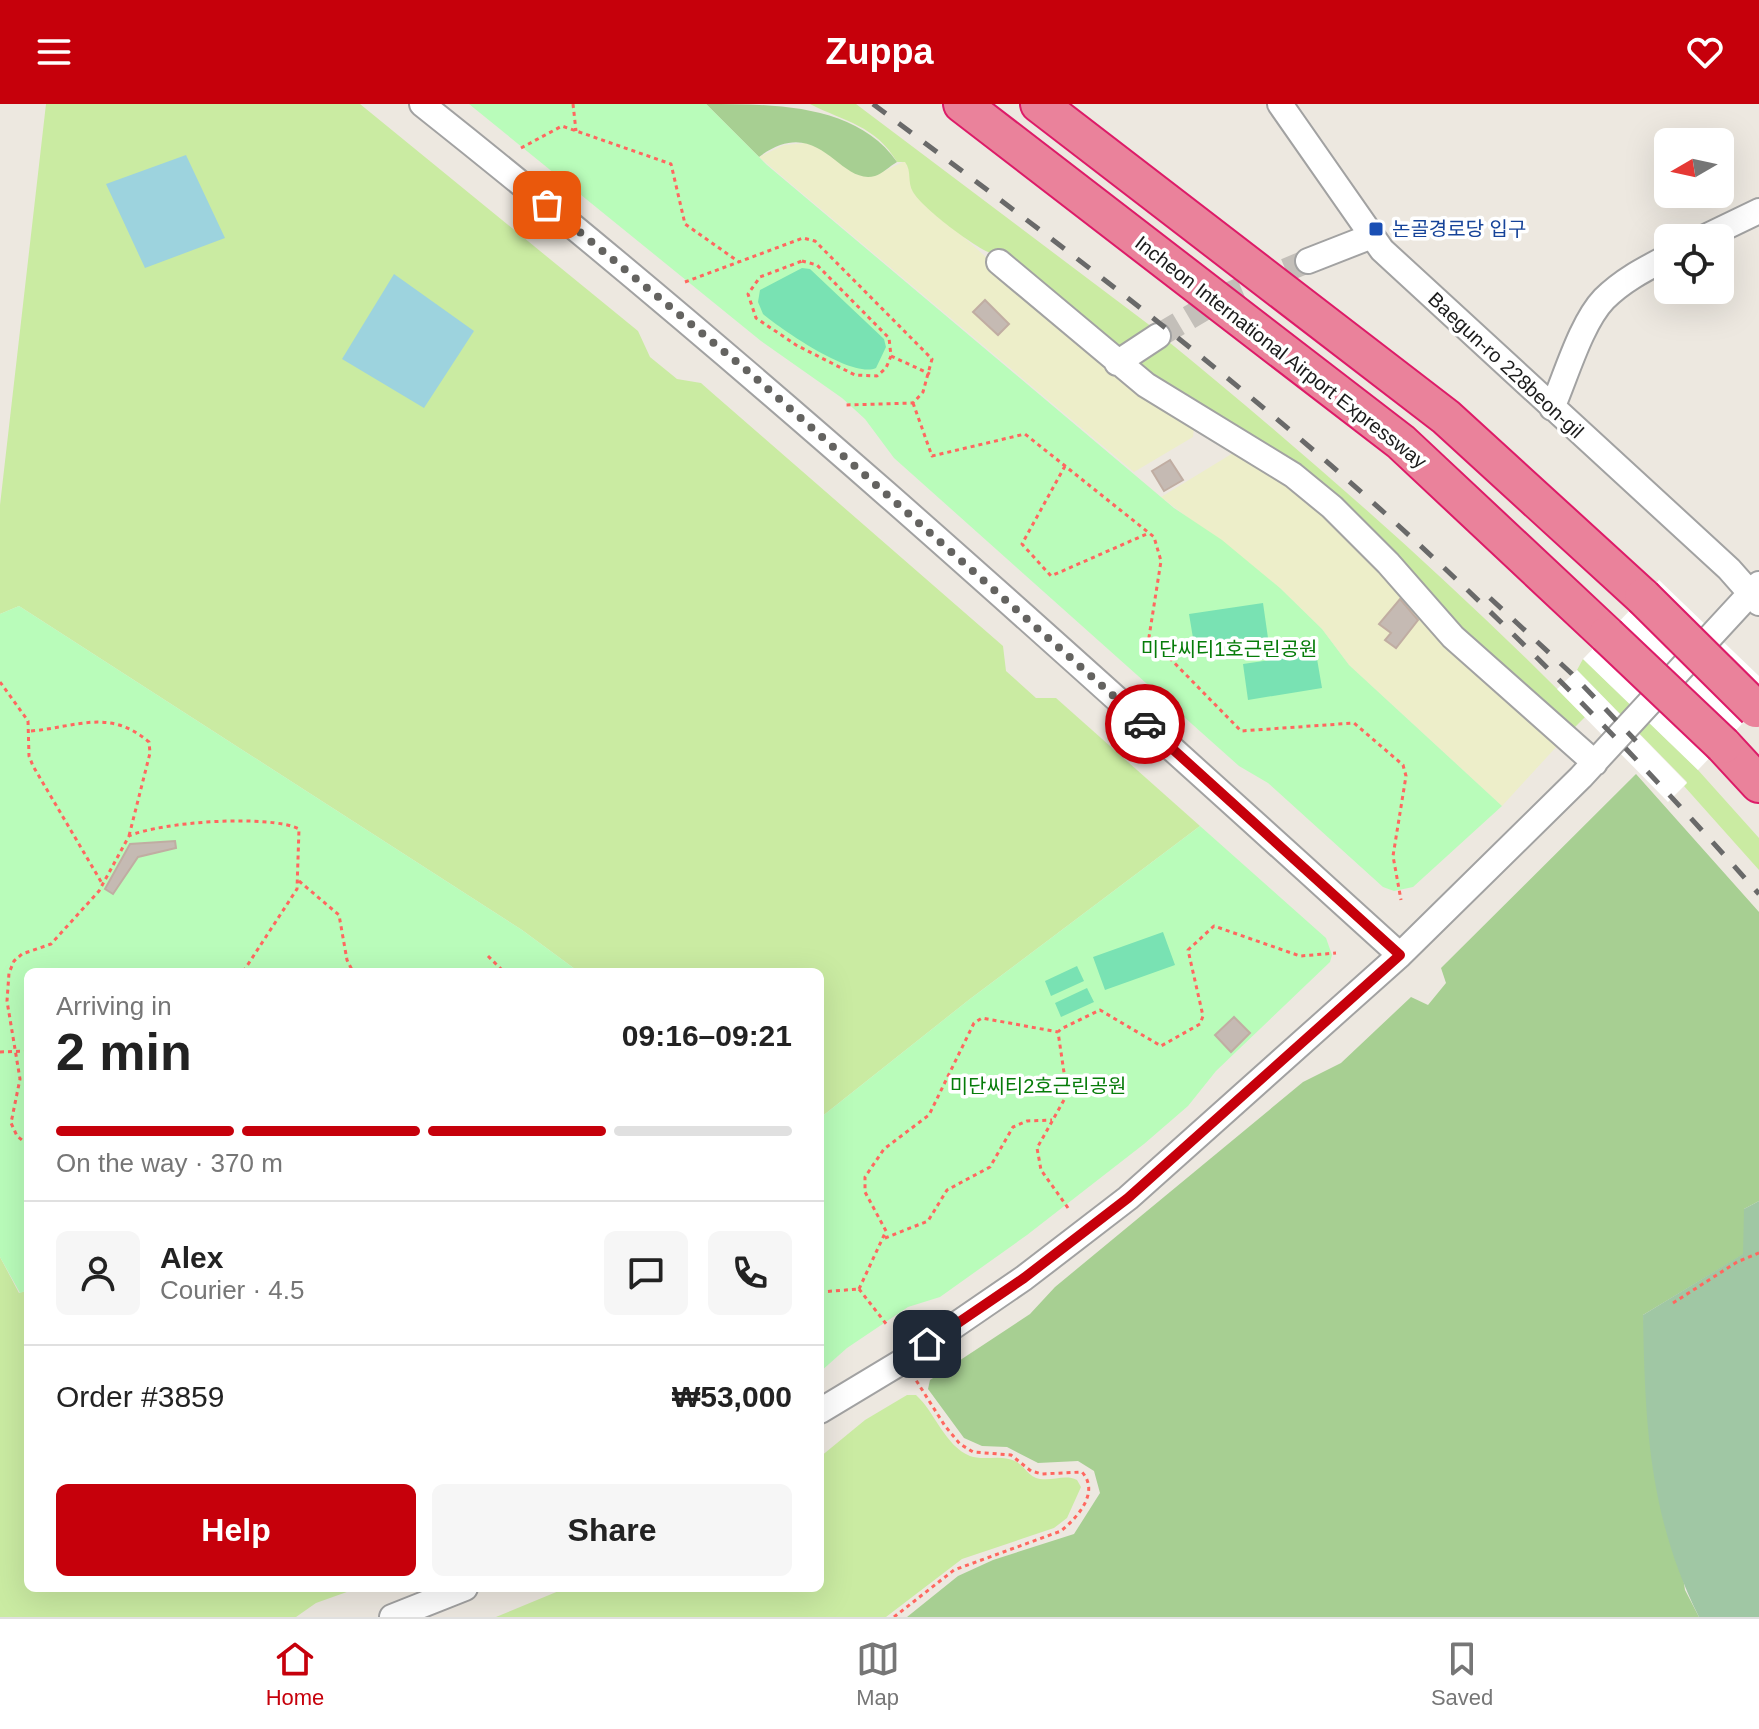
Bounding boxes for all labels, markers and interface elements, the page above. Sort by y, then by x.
icon: menu [32,30,76,74]
icon: heart [1683,30,1727,74]
text: Zuppa [826,31,933,72]
north arrow [1654,128,1734,208]
map controls [1654,128,1734,304]
pin [513,171,581,239]
icon: bag [525,183,569,227]
place label: 논골경로당 입구 [1392,218,1526,240]
marker: 논골경로당 입구 [1367,220,1385,238]
button: locate [1654,224,1734,304]
street label: Incheon International Airport Expressway [1131,231,1431,473]
street label: Baegun-ro 228beon-gil [1424,288,1588,442]
park label: 미단씨티1호근린공원 [1141,638,1317,660]
courier [1105,684,1185,764]
icon: car [1123,702,1167,746]
text: Arriving in [56,991,172,1021]
text: 09:16–09:21 [622,1019,792,1052]
text: 2 min [56,1023,192,1081]
park label: 미단씨티2호근린공원 [950,1075,1126,1097]
text: On the way · 370 m [56,1148,283,1178]
button: person [56,1231,140,1315]
button: chat [604,1231,688,1315]
button: phone [708,1231,792,1315]
text: Alex [160,1241,223,1274]
text: Courier · 4.5 [160,1275,305,1305]
pin [893,1310,961,1378]
icon: home [905,1322,949,1366]
text: Order #3859 [56,1380,224,1413]
text: ₩53,000 [672,1380,792,1413]
button: Help [56,1484,416,1576]
button: Share [432,1484,792,1576]
tab: Home [266,1637,324,1711]
tab: Map [856,1637,900,1711]
tab: Saved [1431,1637,1493,1711]

